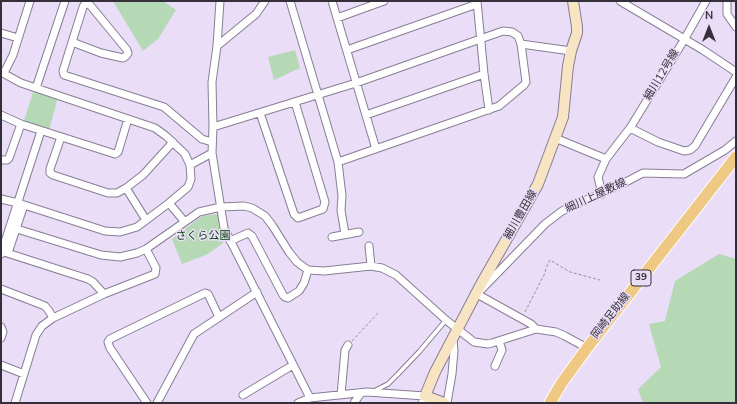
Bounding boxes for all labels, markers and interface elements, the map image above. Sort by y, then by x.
north arrow [689,8,729,48]
text: N [705,8,713,23]
street label: 細川12号線 [642,47,682,103]
street label: 細川上屋敷線 [563,176,629,216]
street label: 細川豊田線 [502,188,540,242]
park label: さくら公園 [176,229,230,243]
road number: 39 [631,270,651,286]
street label: 岡崎足助線 [589,290,633,342]

